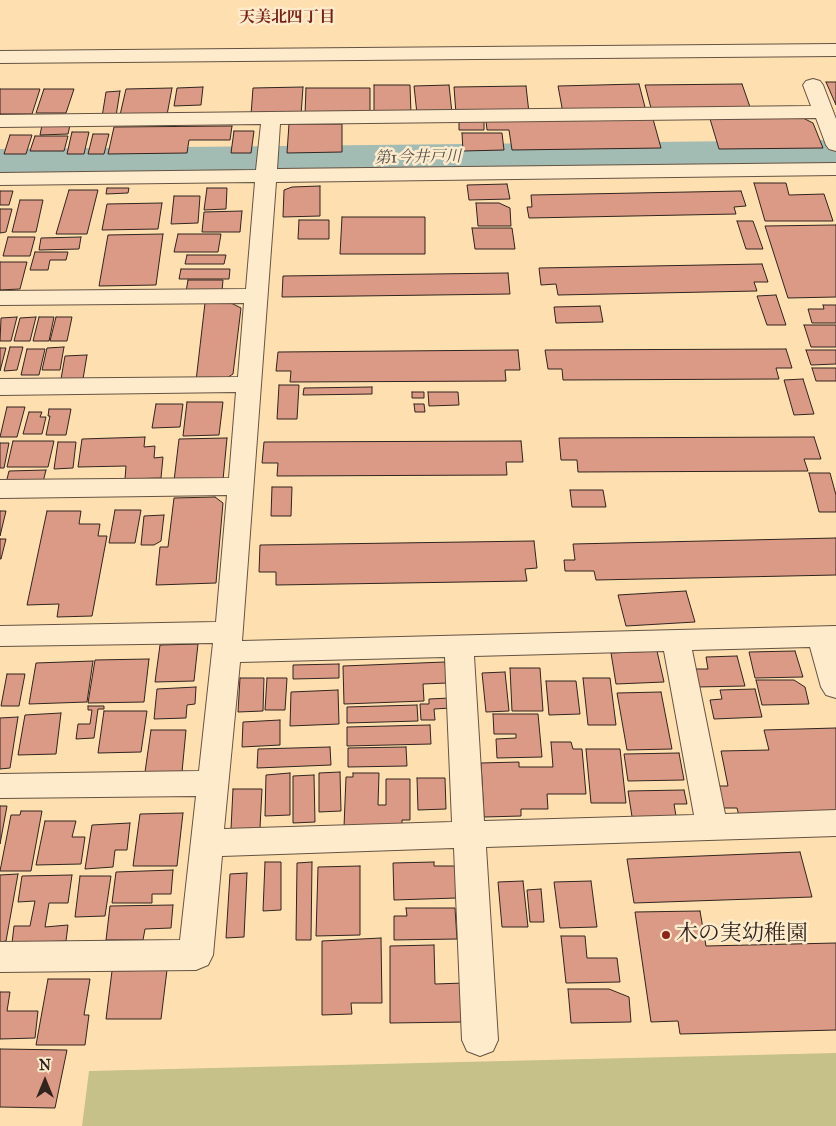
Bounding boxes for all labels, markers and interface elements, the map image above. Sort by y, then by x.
district label: 天美北四丁目 [239,8,335,28]
water label: 第1今井戸川 [375,148,461,168]
place label: 木の実幼稚園 [676,922,808,948]
marker: 木の実幼稚園 [660,929,672,941]
north arrow [20,1056,70,1106]
text: N [39,1057,51,1074]

